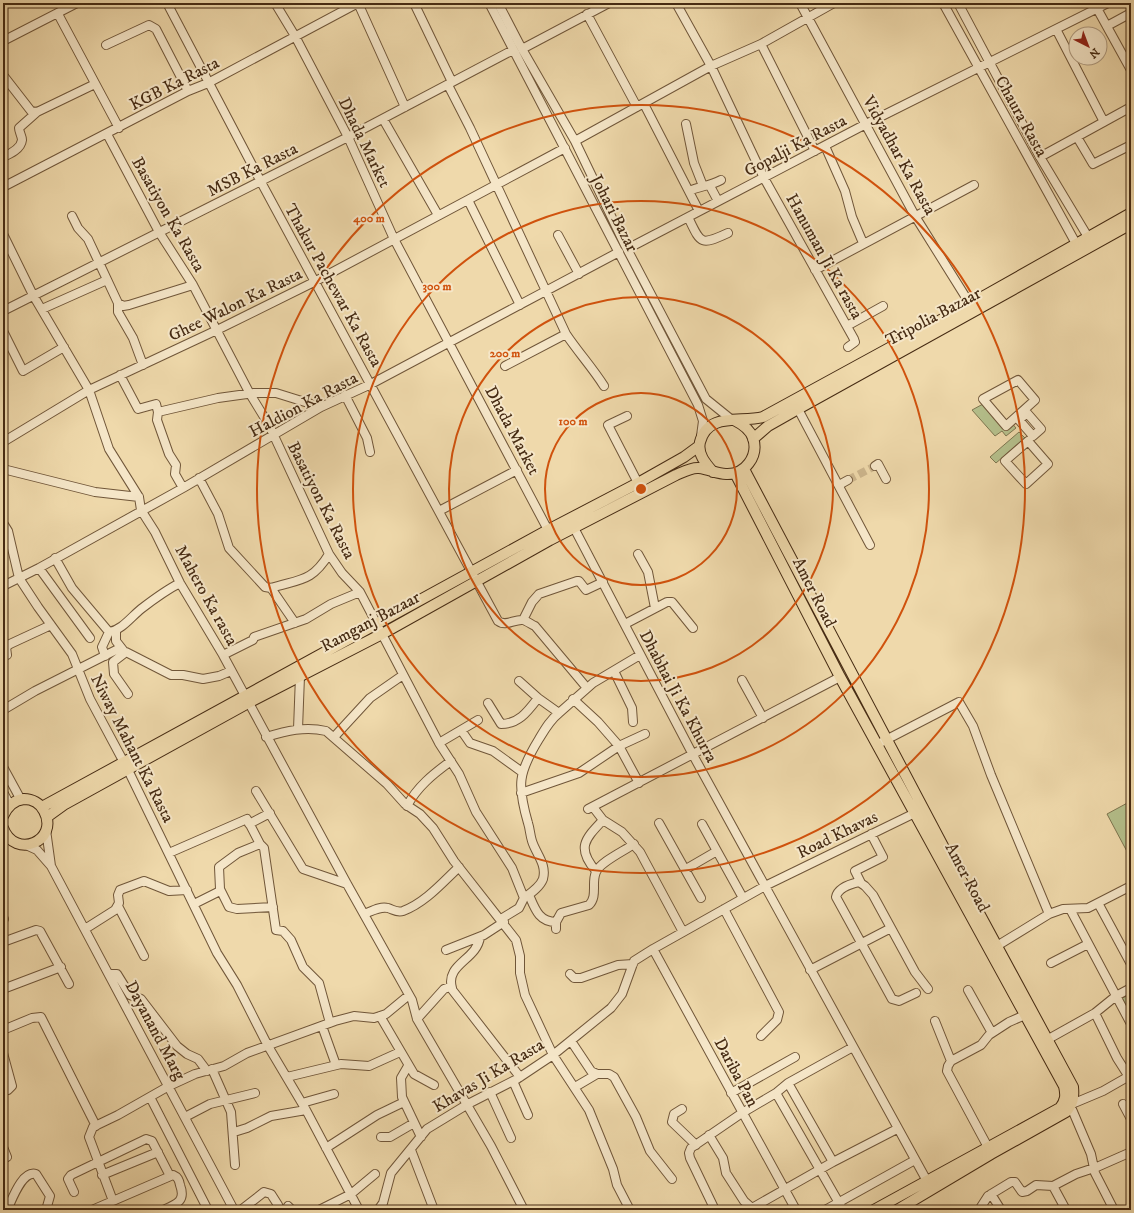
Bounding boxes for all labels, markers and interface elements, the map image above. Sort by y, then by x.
north arrow [1068,26,1108,66]
text: N [1086,44,1102,61]
street label: KGB Ka Rasta [126,52,224,116]
street label: Chaura Rasta [990,72,1053,162]
street label: Vidyadhar Ka Rasta [857,91,941,220]
street label: Dhada Market [333,94,396,192]
street label: Gopalji Ka Rasta [741,109,851,182]
street label: MSB Ka Rasta [204,137,302,202]
street label: Basatiyon Ka Rasta [126,153,210,277]
street label: Johari Bazar [584,169,643,256]
street label: Hanuman Ji Ka rasta [781,190,868,324]
street label: Thakur Pachewar Ka Rasta [279,200,388,372]
text: 400 m [352,211,385,226]
street label: Ghee Walon Ka Rasta [165,263,306,347]
text: 300 m [423,279,451,294]
street label: Tripolia Bazaar [882,282,986,351]
text: 200 m [490,346,520,361]
street label: Haldion Ka Rasta [245,367,362,443]
street label: Dhada Market [479,382,545,479]
text: 100 m [559,414,587,429]
street label: Basatiyon Ka Rasta [282,438,361,564]
centre of rings [634,482,648,496]
street label: Mahero Ka rasta [169,541,243,650]
street label: Amer Road [787,554,841,632]
street label: Ramganj Bazaar [317,586,425,657]
street label: Dhabhai Ji Ka Khurra [634,626,723,767]
street label: Niway Mahant Ka Rasta [85,670,179,827]
street label: Road Khavas [793,806,882,864]
street label: Amer Road [940,839,995,917]
street label: Dayanand Marg [120,977,191,1085]
street label: Khavas Ji Ka Rasta [429,1034,549,1118]
street label: Dariba Pan [709,1034,764,1111]

